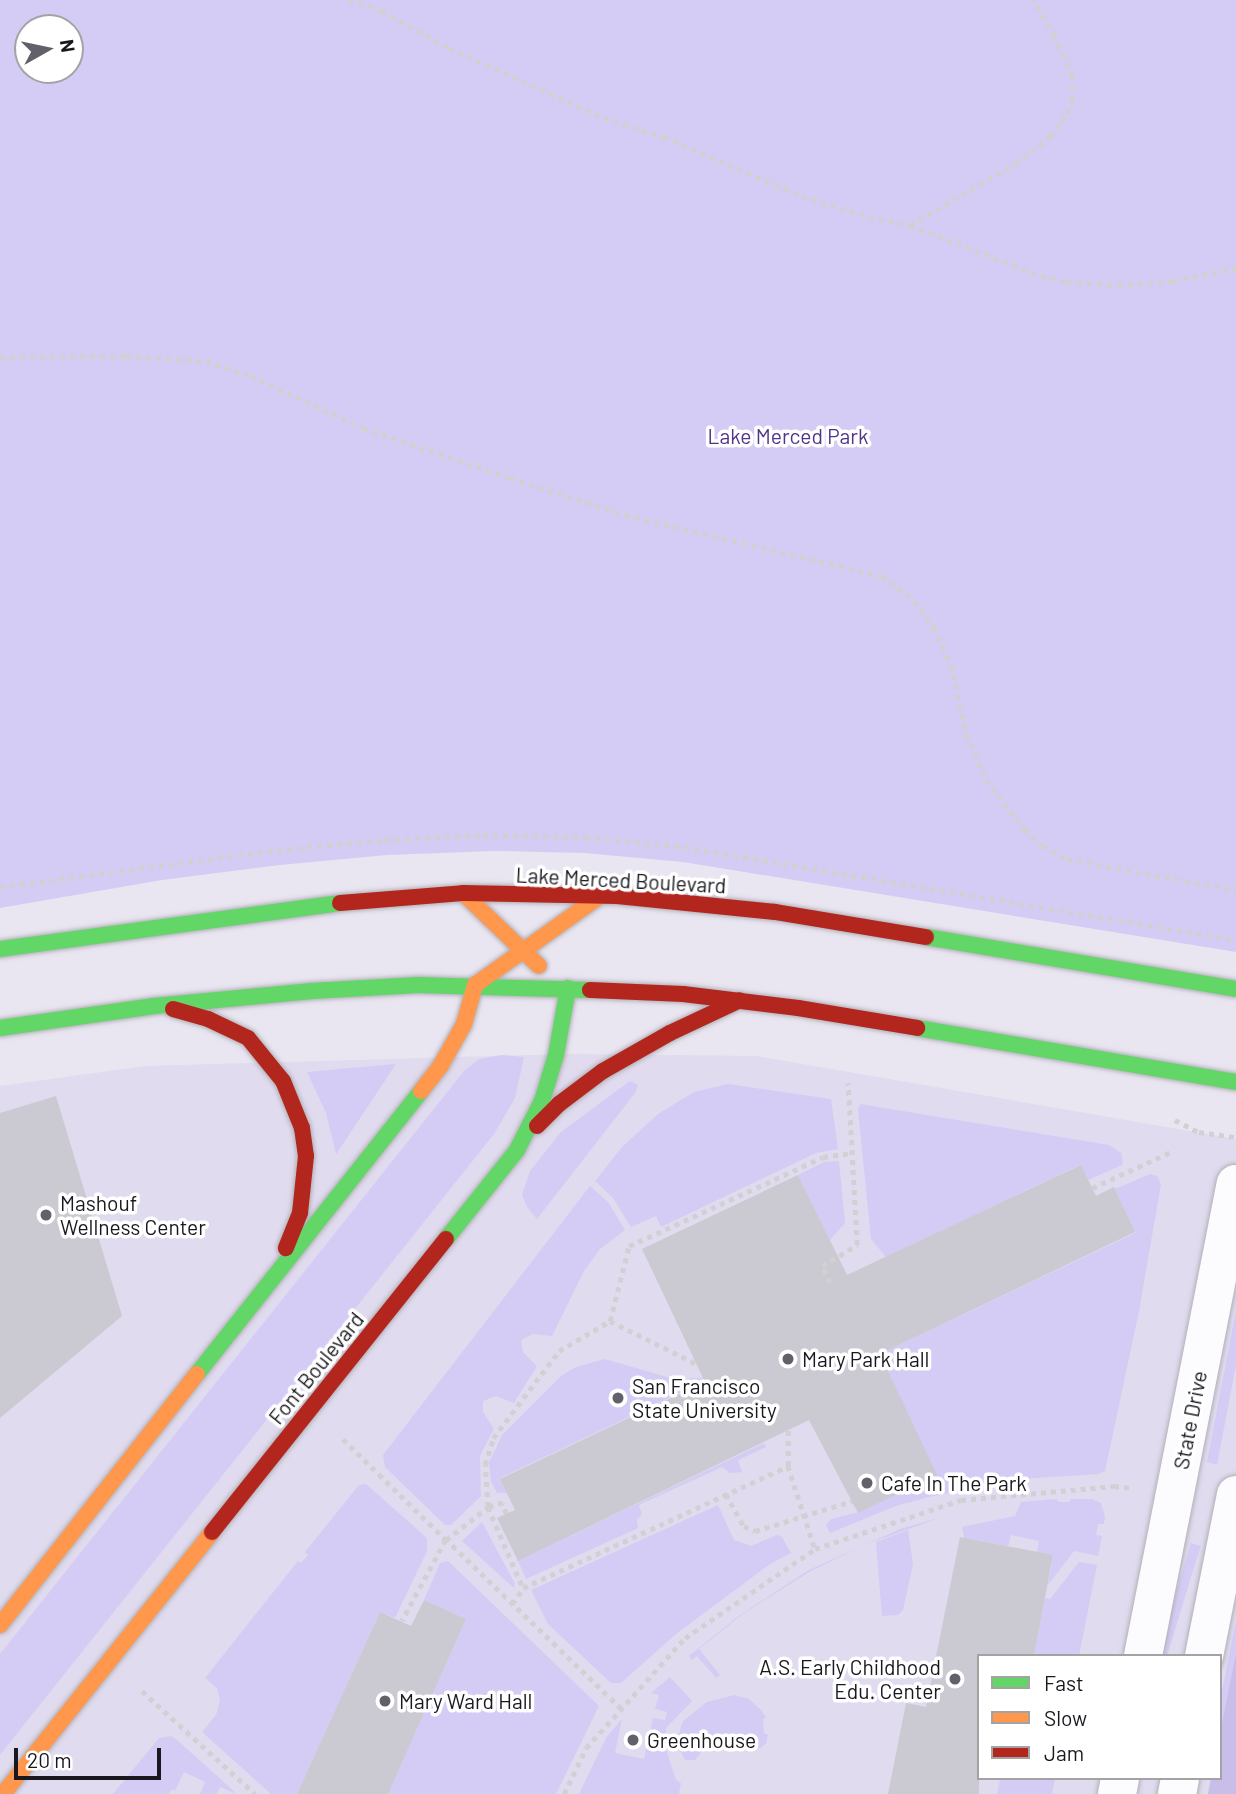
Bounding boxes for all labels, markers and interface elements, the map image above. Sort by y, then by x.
north arrow [14,14,84,84]
text: N [56,38,81,54]
park label: Lake Merced Park [708,423,868,449]
street label: Lake Merced Boulevard [515,862,727,898]
place label: Mashouf Wellness Center [60,1190,206,1240]
marker: Mashouf Wellness Center [38,1207,54,1223]
street label: Font Boulevard [263,1307,369,1429]
place label: Mary Park Hall [802,1346,929,1372]
marker: Mary Park Hall [780,1351,796,1367]
street label: State Drive [1168,1368,1212,1472]
place label: San Francisco State University [632,1373,777,1423]
marker: San Francisco State University [610,1390,626,1406]
place label: Cafe In The Park [881,1470,1027,1496]
marker: Cafe In The Park [859,1475,875,1491]
place label: A.S. Early Childhood Edu. Center [759,1654,941,1704]
legend [977,1654,1222,1780]
text: Fast [1044,1670,1084,1695]
marker: A.S. Early Childhood Edu. Center [947,1671,963,1687]
place label: Mary Ward Hall [399,1688,532,1714]
marker: Mary Ward Hall [377,1693,393,1709]
text: Slow [1044,1705,1087,1730]
place label: Greenhouse [647,1727,756,1753]
marker: Greenhouse [625,1732,641,1748]
scale bar [18,1734,164,1778]
text: Jam [1044,1740,1084,1765]
text: 20 m [27,1747,72,1772]

